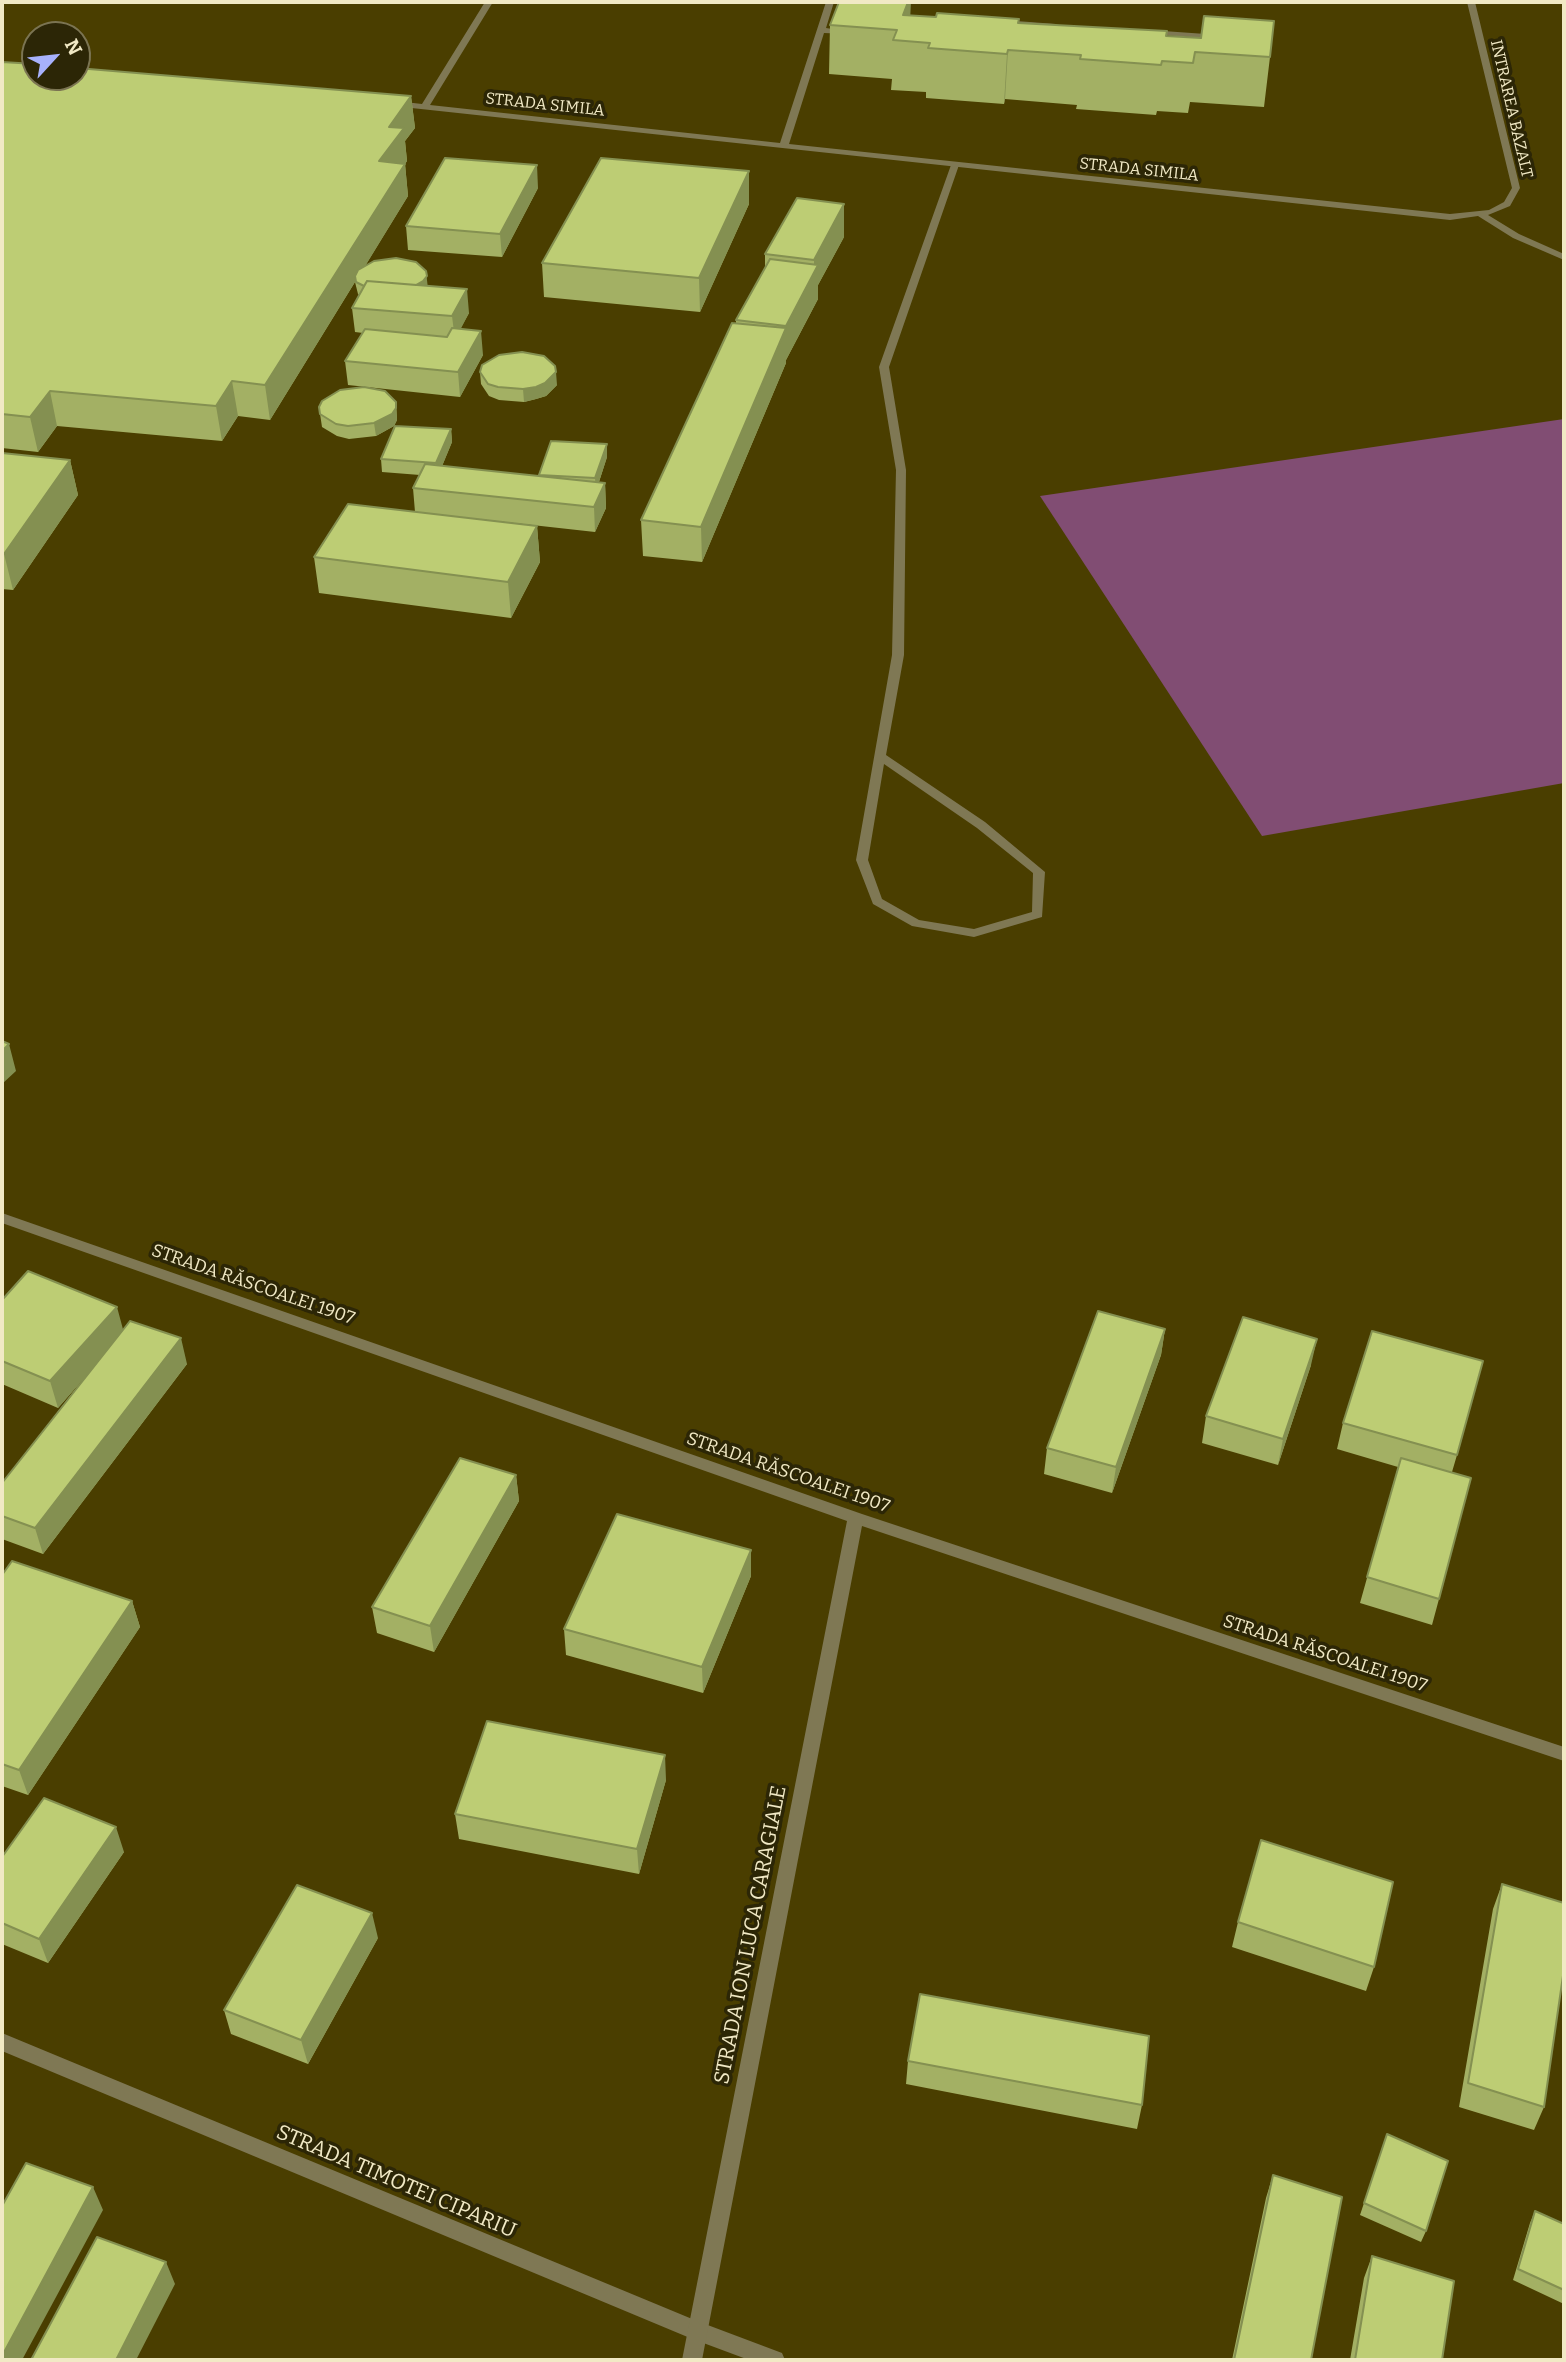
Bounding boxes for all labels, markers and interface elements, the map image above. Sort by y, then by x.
north arrow [21,21,91,91]
text: N [60,35,87,59]
street label: INTRAREA BAZALT [1486,38,1536,180]
street label: STRADA SIMILA [484,89,606,121]
street label: STRADA SIMILA [1078,154,1200,186]
street label: STRADA RĂSCOALEI 1907 [149,1240,357,1330]
street label: STRADA RĂSCOALEI 1907 [684,1428,892,1518]
street label: STRADA RĂSCOALEI 1907 [1220,1611,1430,1697]
street label: STRADA ION LUCA CARAGIALE [710,1784,792,2086]
street label: STRADA TIMOTEI CIPARIU [272,2120,520,2244]

